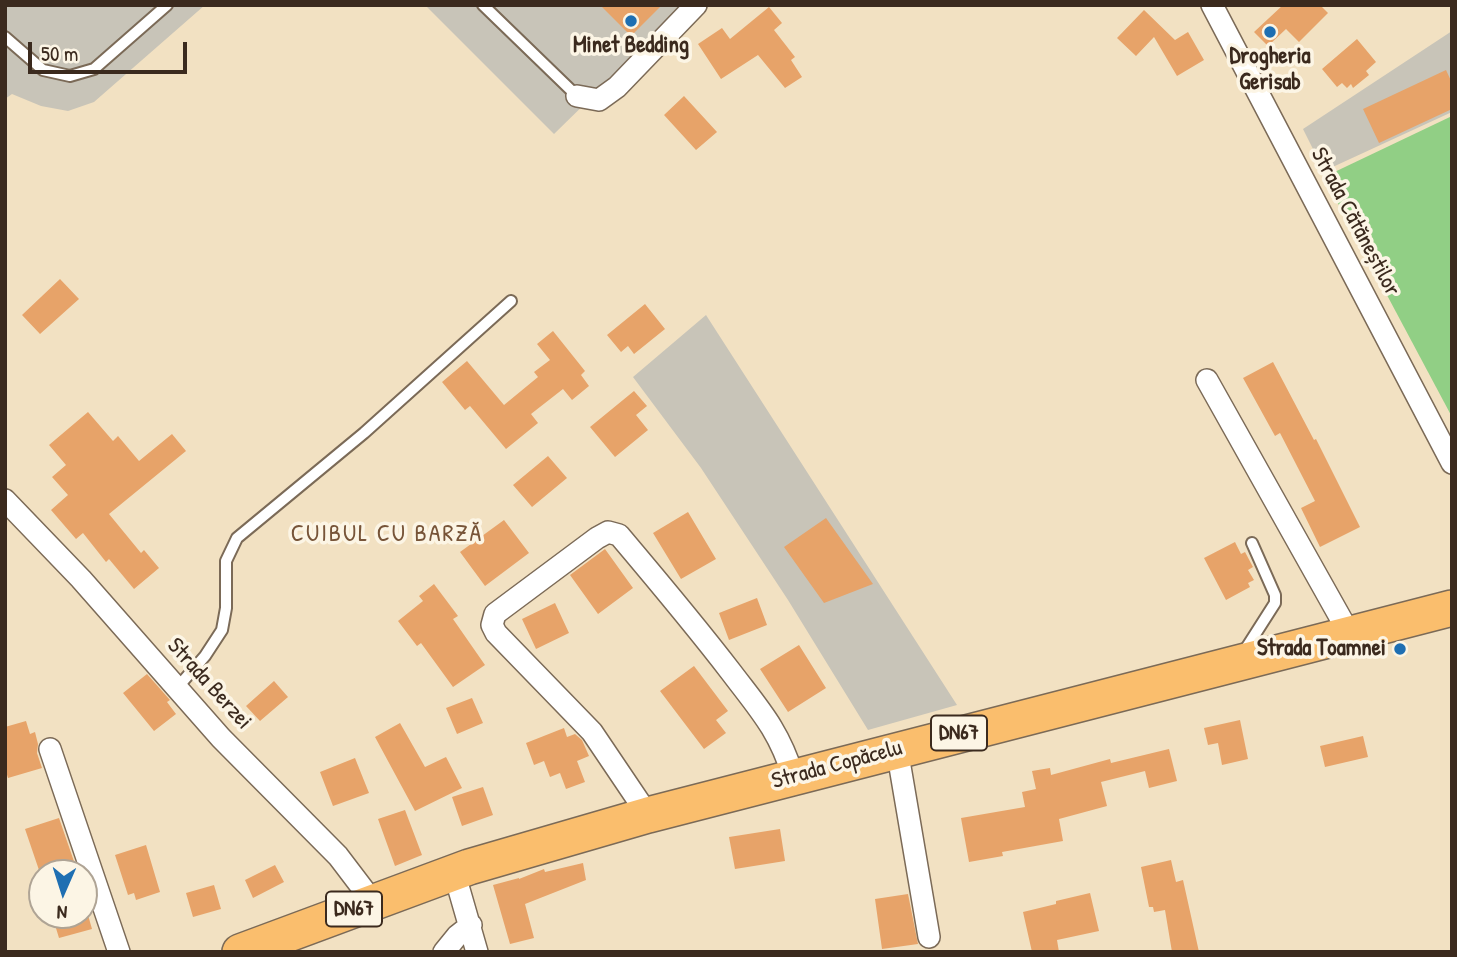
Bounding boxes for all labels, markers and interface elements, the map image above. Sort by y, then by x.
marker: Minet Bedding [623,13,639,29]
marker: Drogheria Gerisab [1262,24,1278,40]
scale bar [32,28,191,72]
place label: Minet Bedding [573,32,689,60]
text: 50 m [41,39,78,68]
place label: Drogheria Gerisab [1229,43,1311,97]
street label: Strada Cătăneștilor [1304,143,1406,301]
district label: CUIBUL CU BARZĂ [293,521,481,549]
street label: Strada Berzei [161,633,257,735]
place label: Strada Toamnei [1257,635,1386,663]
marker: Strada Toamnei [1392,641,1408,657]
road number: DN67 [931,716,987,750]
street label: Strada Copăcelu [769,734,905,796]
north arrow [28,859,98,929]
road number: DN67 [326,892,382,926]
text: N [56,900,68,926]

